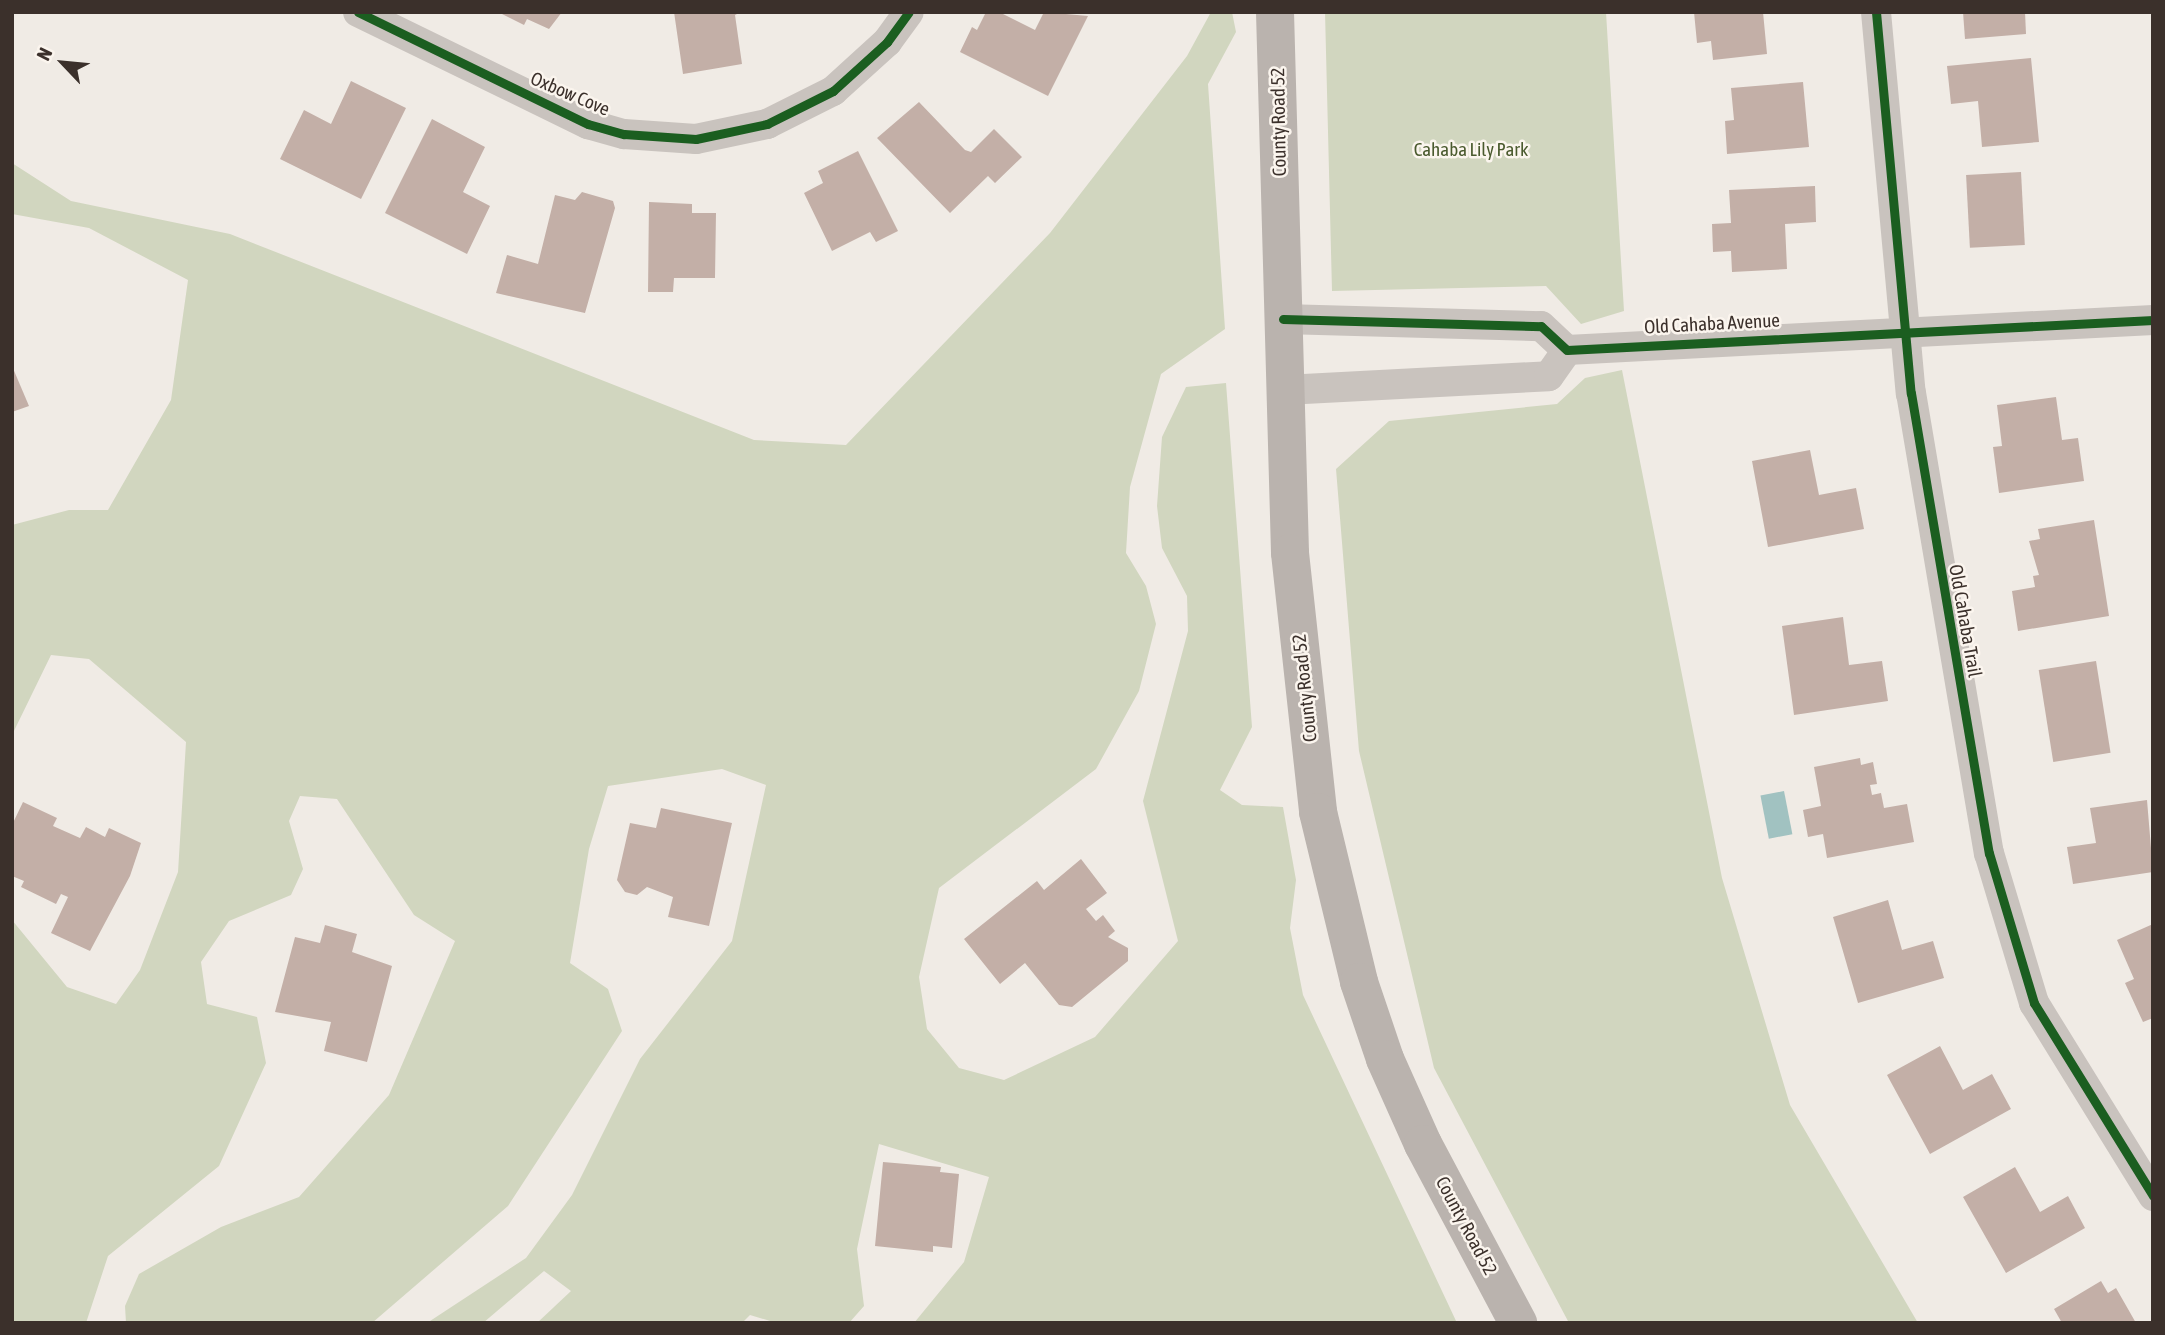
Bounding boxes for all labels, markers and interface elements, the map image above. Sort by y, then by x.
north arrow [28,28,98,98]
text: N [32,44,56,64]
street label: Oxbow Cove [527,67,613,121]
street label: County Road 52 [1267,68,1291,176]
park label: Cahaba Lily Park [1414,139,1528,161]
street label: Old Cahaba Avenue [1643,309,1781,339]
street label: Old Cahaba Trail [1944,563,1986,679]
street label: County Road 52 [1288,633,1322,743]
street label: County Road 52 [1430,1173,1502,1279]

